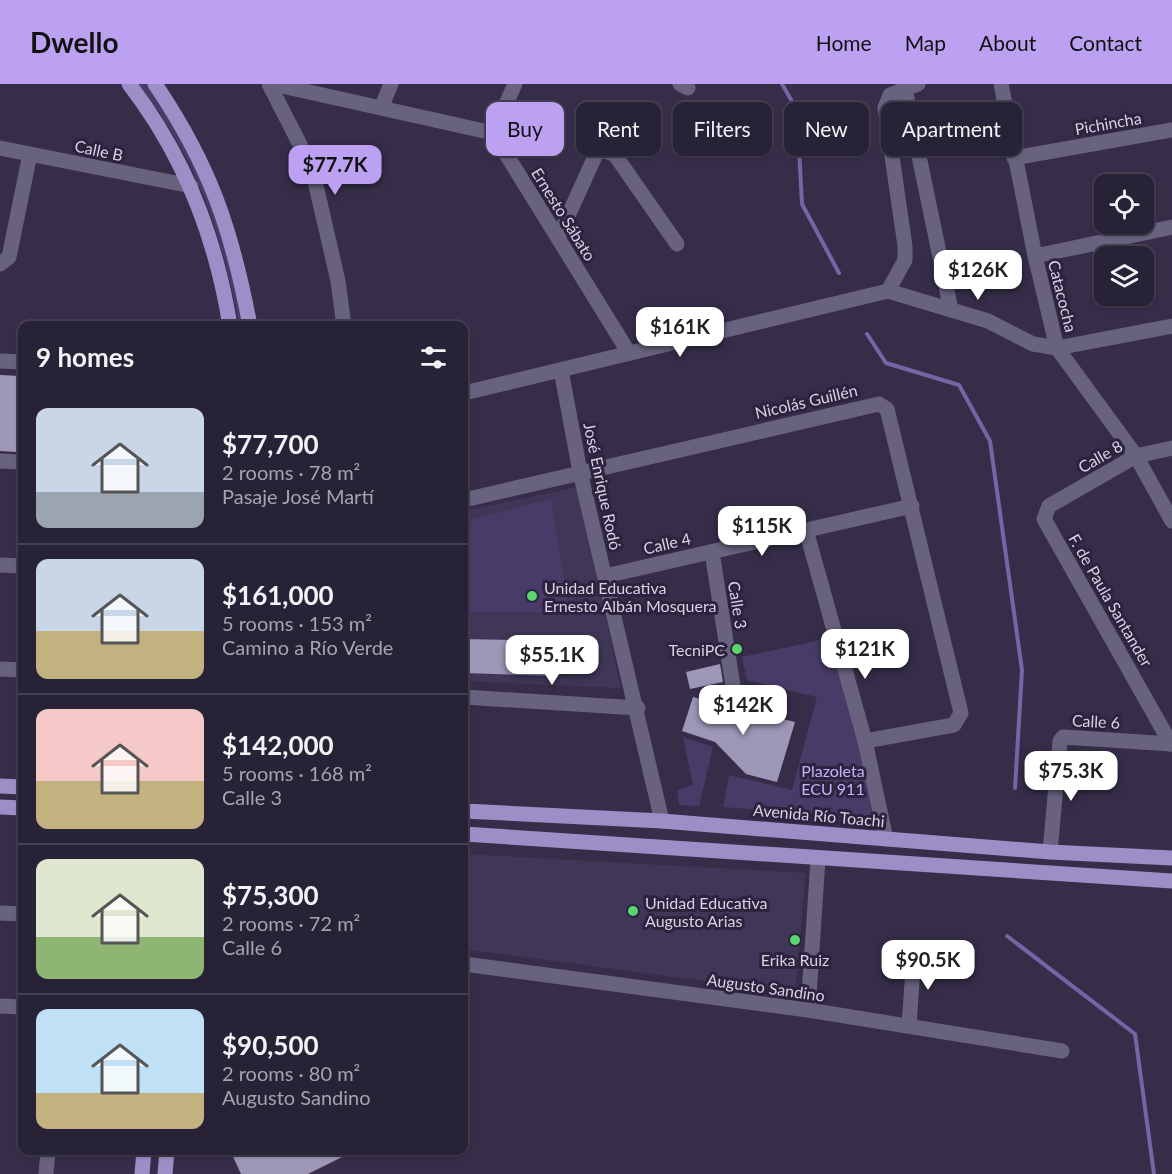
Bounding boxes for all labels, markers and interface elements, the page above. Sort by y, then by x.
text: Dwello [30,25,118,59]
text: Home [816,30,872,55]
text: Map [905,30,946,55]
text: About [979,30,1036,55]
text: Contact [1069,30,1142,55]
chip: Buy [486,102,564,156]
chip: Rent [576,102,661,156]
chip: Filters [673,102,772,156]
chip: New [784,102,869,156]
chip: Apartment [881,102,1022,156]
street label: Pichincha [1073,108,1143,138]
street label: Calle B [73,136,125,164]
pin: $77.7K [286,145,384,196]
text: $77.7K [303,152,367,176]
street label: Ernesto Sábato [528,164,600,264]
map controls [1094,174,1154,306]
button: locate [1094,174,1154,234]
button: layers [1094,246,1154,306]
pin: $126K [936,250,1020,301]
text: $126K [948,257,1008,281]
street label: Catacocha [1045,258,1081,334]
pin: $161K [638,307,722,358]
text: $161K [650,314,710,338]
text: 9 homes [36,341,134,373]
icon: filters [417,341,450,374]
street label: Nicolás Guillén [753,380,859,422]
street label: José Enrique Rodó [580,421,626,551]
text: $77,700 [222,428,319,460]
icon: home [84,432,156,504]
street label: Calle 8 [1074,436,1126,476]
text: 2 rooms · 78 m² [222,460,360,484]
text: Pasaje José Martí [222,484,374,508]
pin: $115K [720,506,804,557]
text: $115K [732,513,792,537]
street label: Calle 4 [641,528,693,558]
street label: F. de Paula Santander [1065,530,1157,670]
place label: Unidad Educativa Ernesto Albán Mosquera [544,578,717,615]
text: $161,000 [222,579,334,611]
street label: Calle 3 [725,580,751,630]
icon: home [84,583,156,655]
marker: Unidad Educativa Ernesto Albán Mosquera [525,589,539,603]
text: 5 rooms · 153 m² [222,611,372,635]
pin: $121K [823,629,907,680]
text: Camino a Río Verde [222,635,393,659]
pin: $55.1K [503,635,601,686]
text: $121K [835,636,895,660]
place label: TecniPC [668,640,725,659]
text: $55.1K [520,642,584,666]
marker: TecniPC [730,642,744,656]
pin: $142K [701,685,785,736]
text: $142K [713,692,773,716]
street label: Calle 6 [1072,710,1120,732]
text: $142,000 [222,729,334,761]
icon: home [84,733,156,805]
pin: $75.3K [1022,751,1120,802]
text: $75.3K [1039,758,1103,782]
text: 5 rooms · 168 m² [222,761,372,785]
park label: Plazoleta ECU 911 [801,761,865,798]
text: Calle 3 [222,785,282,809]
street label: Avenida Río Toachi [753,800,885,830]
text: $75,300 [222,879,319,911]
icon: home [84,883,156,955]
place label: Unidad Educativa Augusto Arias [645,893,767,930]
marker: Unidad Educativa Augusto Arias [626,904,640,918]
text: 2 rooms · 72 m² [222,911,360,935]
marker: Erika Ruiz [788,933,802,947]
text: Calle 6 [222,935,282,959]
pin: $90.5K [879,940,977,991]
text: $90.5K [896,947,960,971]
place label: Erika Ruiz [761,950,829,969]
street label: Augusto Sandino [706,969,826,1005]
text: $90,500 [222,1029,319,1061]
icon: home [84,1033,156,1105]
text: 2 rooms · 80 m² [222,1061,360,1085]
text: Augusto Sandino [222,1085,371,1109]

